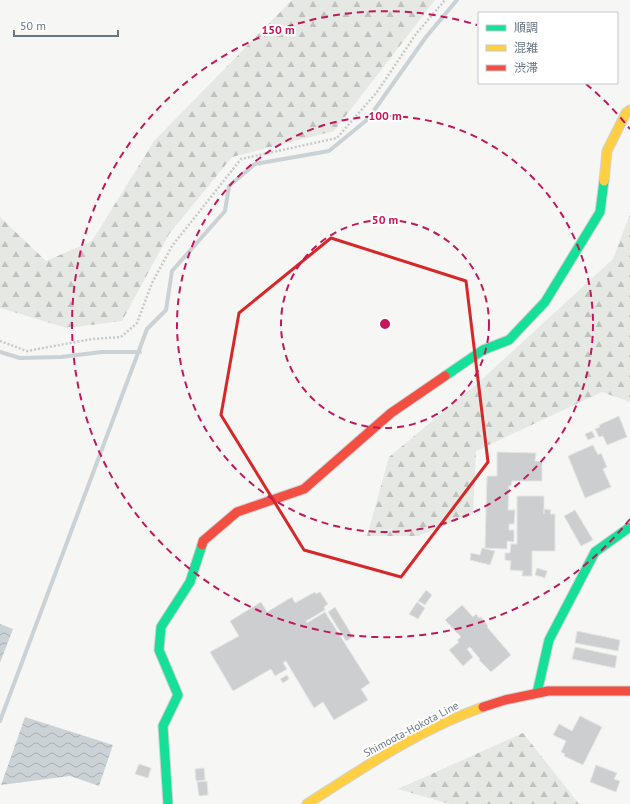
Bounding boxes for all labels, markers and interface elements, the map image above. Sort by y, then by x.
scale bar [14,12,118,38]
legend [478,12,618,84]
text: 50 m [20,18,46,33]
text: 順調 [514,20,538,35]
text: 150 m [261,22,295,37]
text: 混雑 [514,40,538,55]
text: 渋滞 [514,60,538,75]
text: 100 m [368,108,402,123]
text: 50 m [372,212,398,227]
centre of rings [378,317,392,331]
street label: Shimoota-Hokota Line [361,698,461,760]

